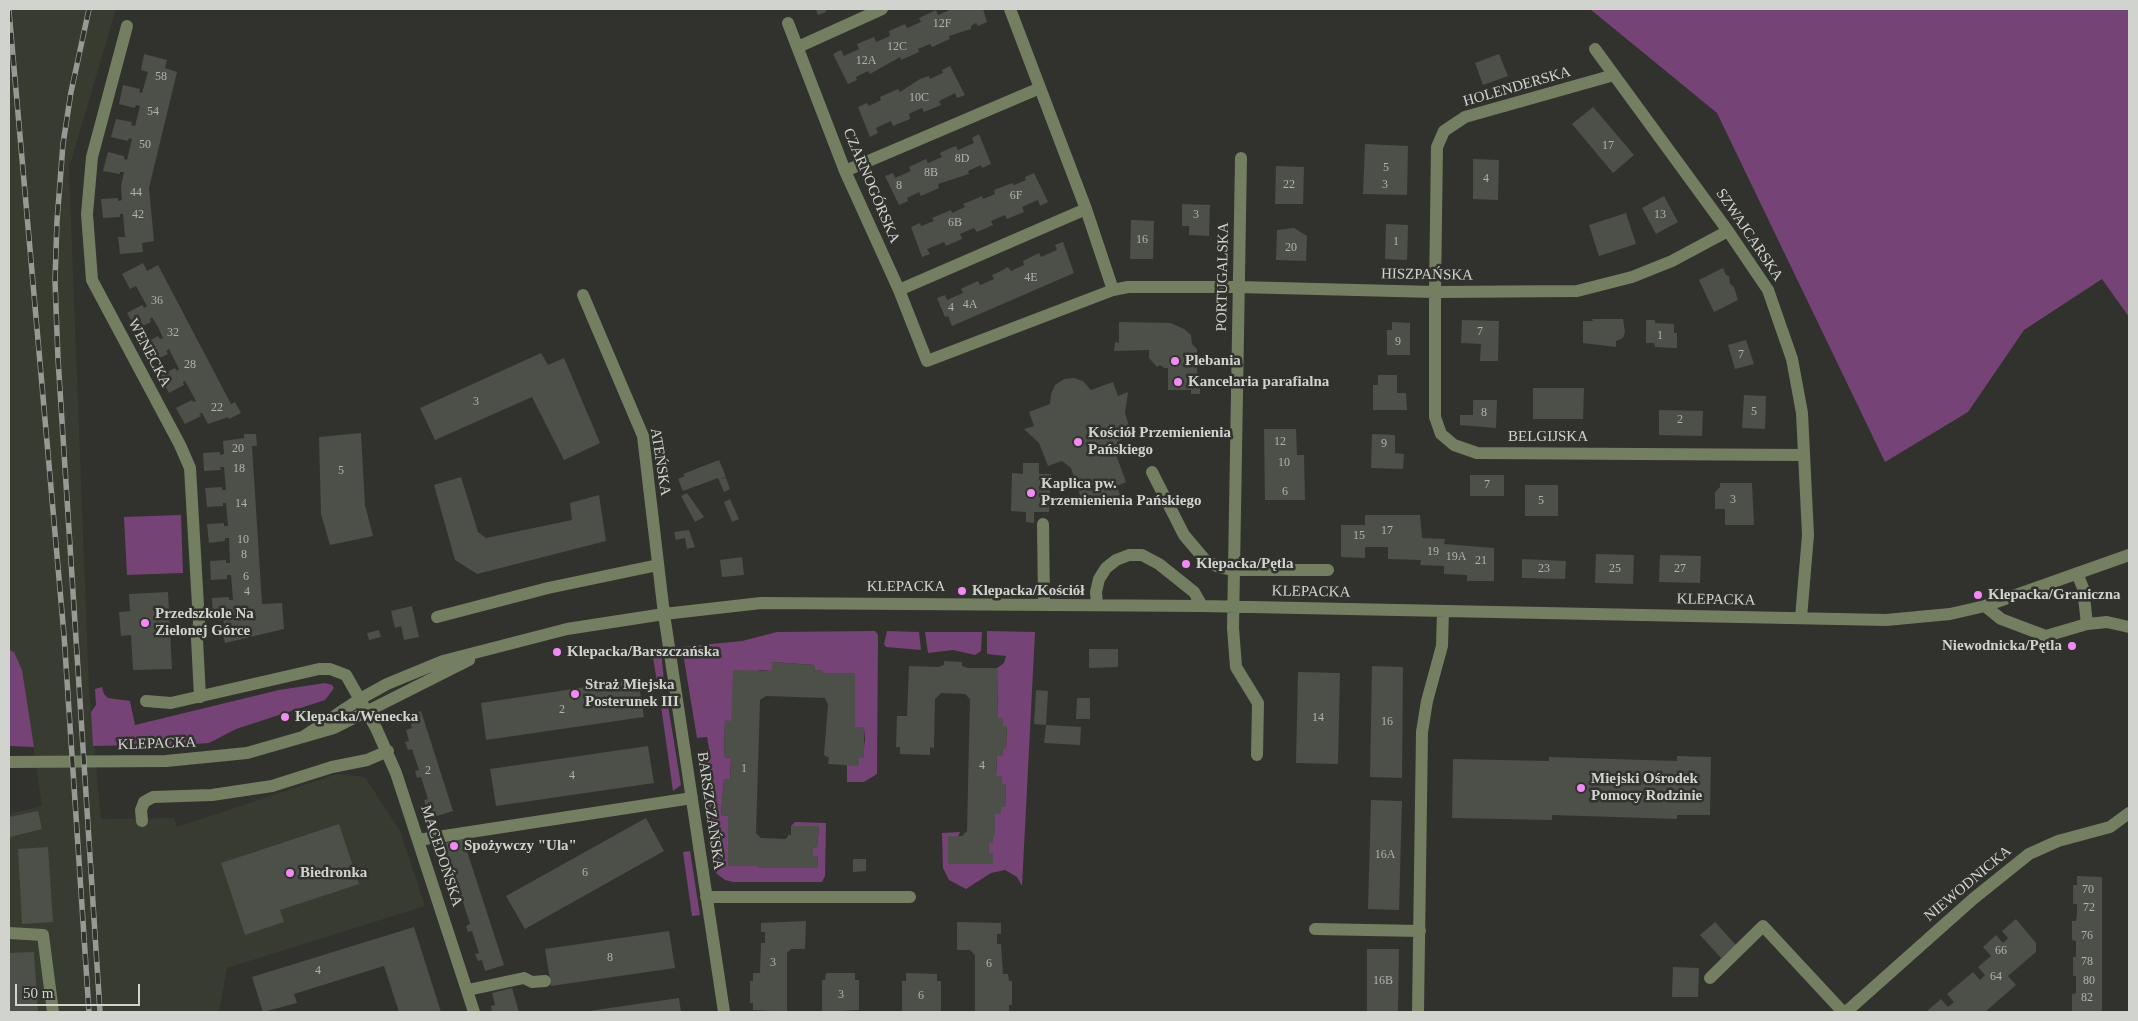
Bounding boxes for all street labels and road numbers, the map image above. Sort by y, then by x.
street label: HOLENDERSKA [1461,63,1573,111]
street label: CZARNOGÓRSKA [839,126,903,246]
street label: SZWAJCARSKA [1711,185,1787,285]
street label: PORTUGALSKA [1213,222,1233,332]
street label: HISZPAŃSKA [1381,265,1473,285]
street label: WENECKA [123,316,175,390]
street label: ATEŃSKA [646,427,674,497]
street label: BELGIJSKA [1508,428,1588,446]
street label: KLEPACKA [867,578,945,596]
street label: KLEPACKA [1272,582,1350,602]
street label: KLEPACKA [1677,590,1755,610]
street label: KLEPACKA [117,734,197,754]
street label: BARSZCZAŃSKA [693,751,727,871]
street label: MACEDOŃSKA [416,803,466,909]
street label: NIEWODNICKA [1921,842,2015,926]

